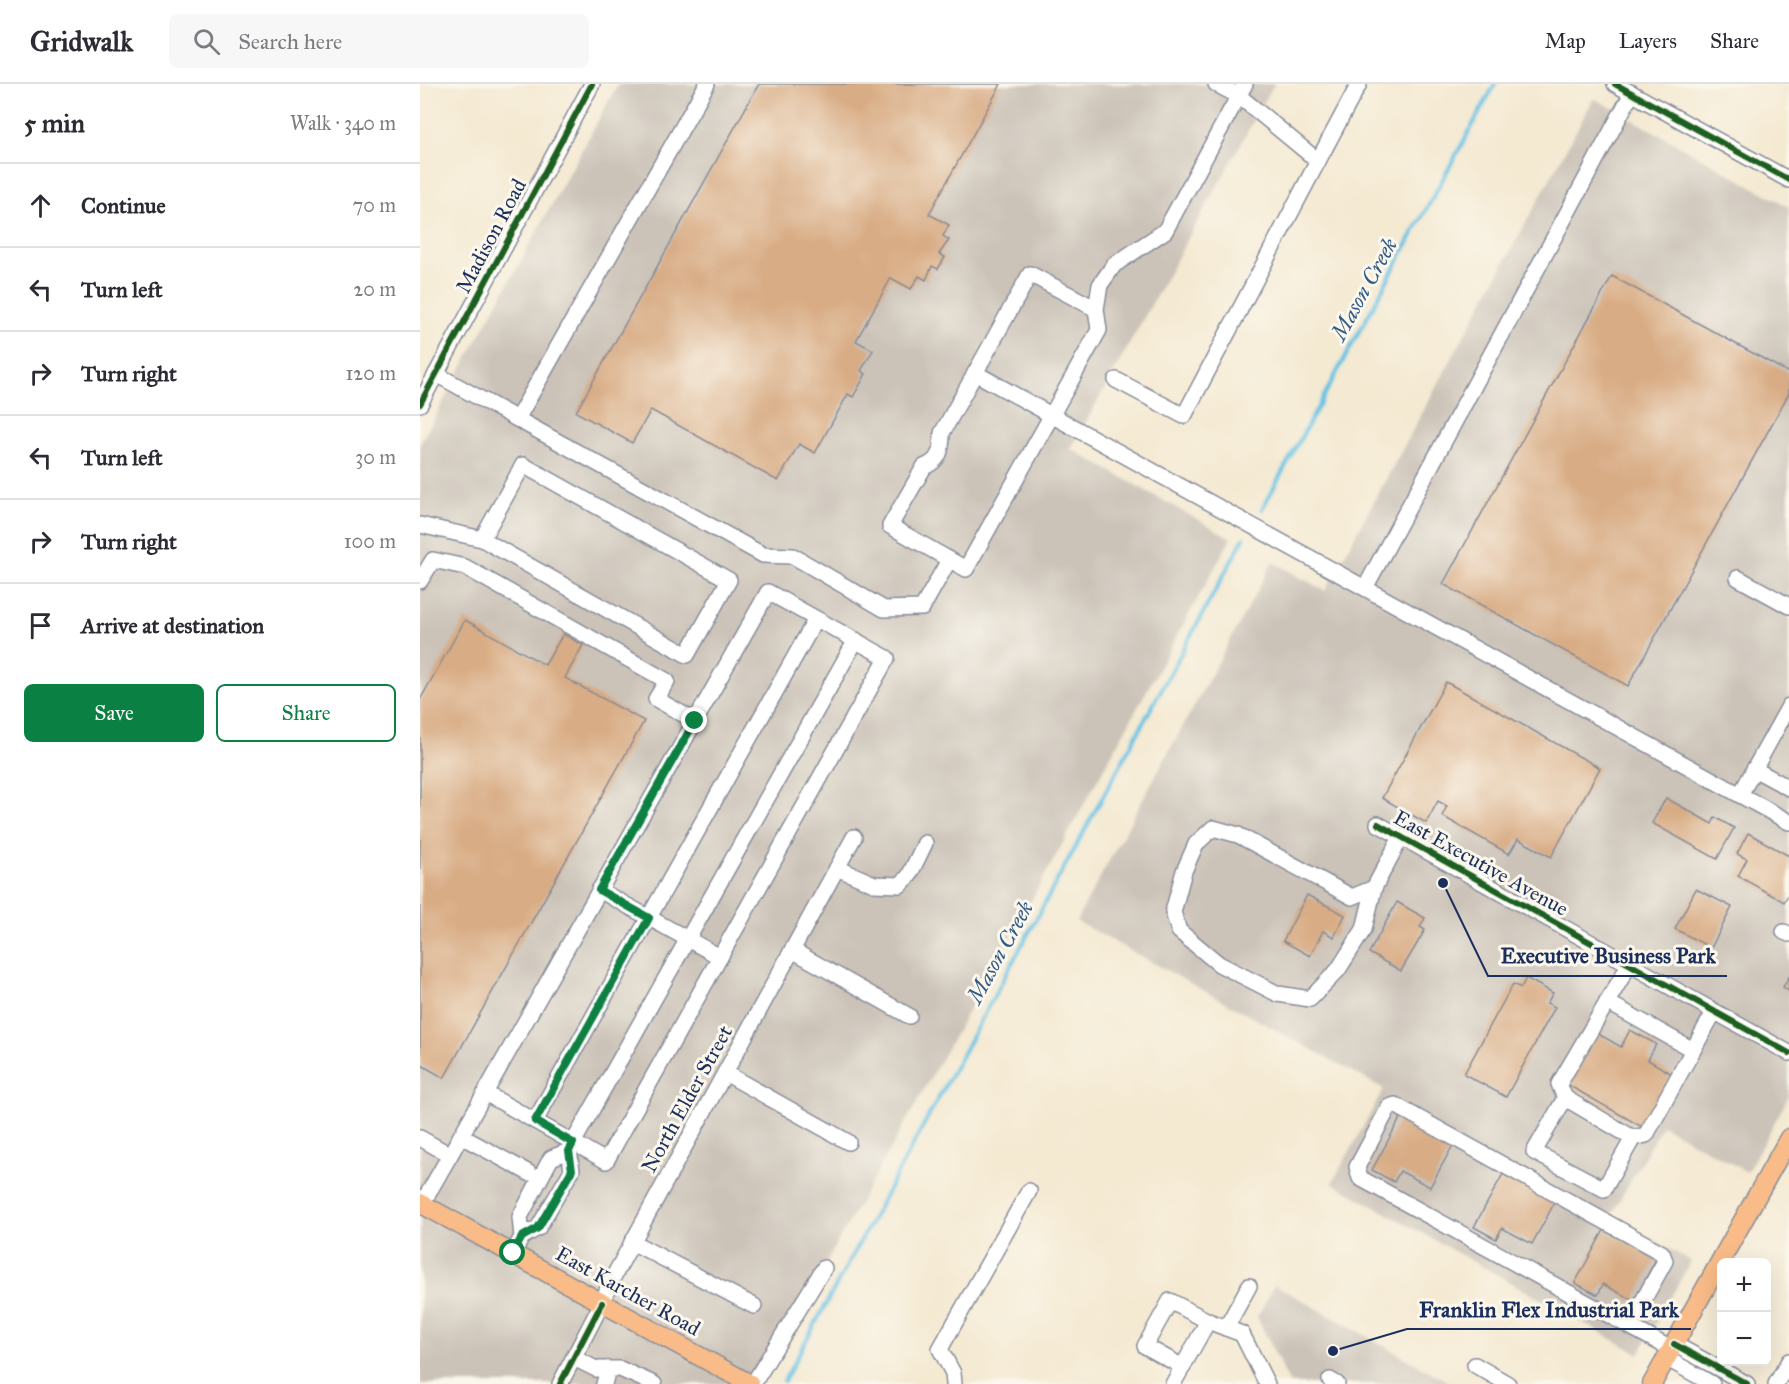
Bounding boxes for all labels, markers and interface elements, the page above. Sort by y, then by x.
search box [169,14,589,68]
text: Gridwalk [30,24,133,59]
icon: search [190,25,223,58]
text: Search here [238,28,342,55]
text: Map [1545,28,1586,54]
text: Layers [1619,28,1677,54]
text: Share [1710,28,1759,54]
text: 5 min [24,107,85,139]
text: Walk · 340 m [290,111,396,135]
street label: Madison Road [450,174,532,298]
icon: ahead [24,189,57,222]
text: Continue [81,192,166,219]
text: 70 m [353,193,396,217]
water label: Mason Creek [1324,233,1403,347]
icon: left [24,273,57,306]
text: Turn left [81,276,163,303]
text: 20 m [353,277,396,301]
icon: right [24,357,57,390]
text: Turn right [81,360,177,387]
text: 120 m [345,361,396,385]
icon: left [24,441,57,474]
text: Turn left [81,444,163,471]
text: 30 m [355,445,396,469]
icon: right [24,525,57,558]
text: Turn right [81,528,177,555]
text: 100 m [344,529,396,553]
icon: arrive [24,609,57,642]
text: Arrive at destination [81,612,264,639]
button: Save [24,684,204,742]
button: Share [216,684,396,742]
route end [681,707,707,733]
street label: East Executive Avenue [1389,804,1573,922]
water label: Mason Creek [960,896,1039,1010]
callout: Executive Business Park [1488,936,1727,976]
text: Executive Business Park [1500,942,1716,969]
street label: North Elder Street [636,1020,738,1177]
route start [499,1239,525,1265]
street label: East Karcher Road [551,1240,705,1342]
map controls [1717,1258,1771,1366]
button: + [1717,1258,1771,1312]
callout: Franklin Flex Industrial Park [1407,1289,1691,1329]
text: Franklin Flex Industrial Park [1419,1296,1680,1323]
button: − [1717,1312,1771,1366]

